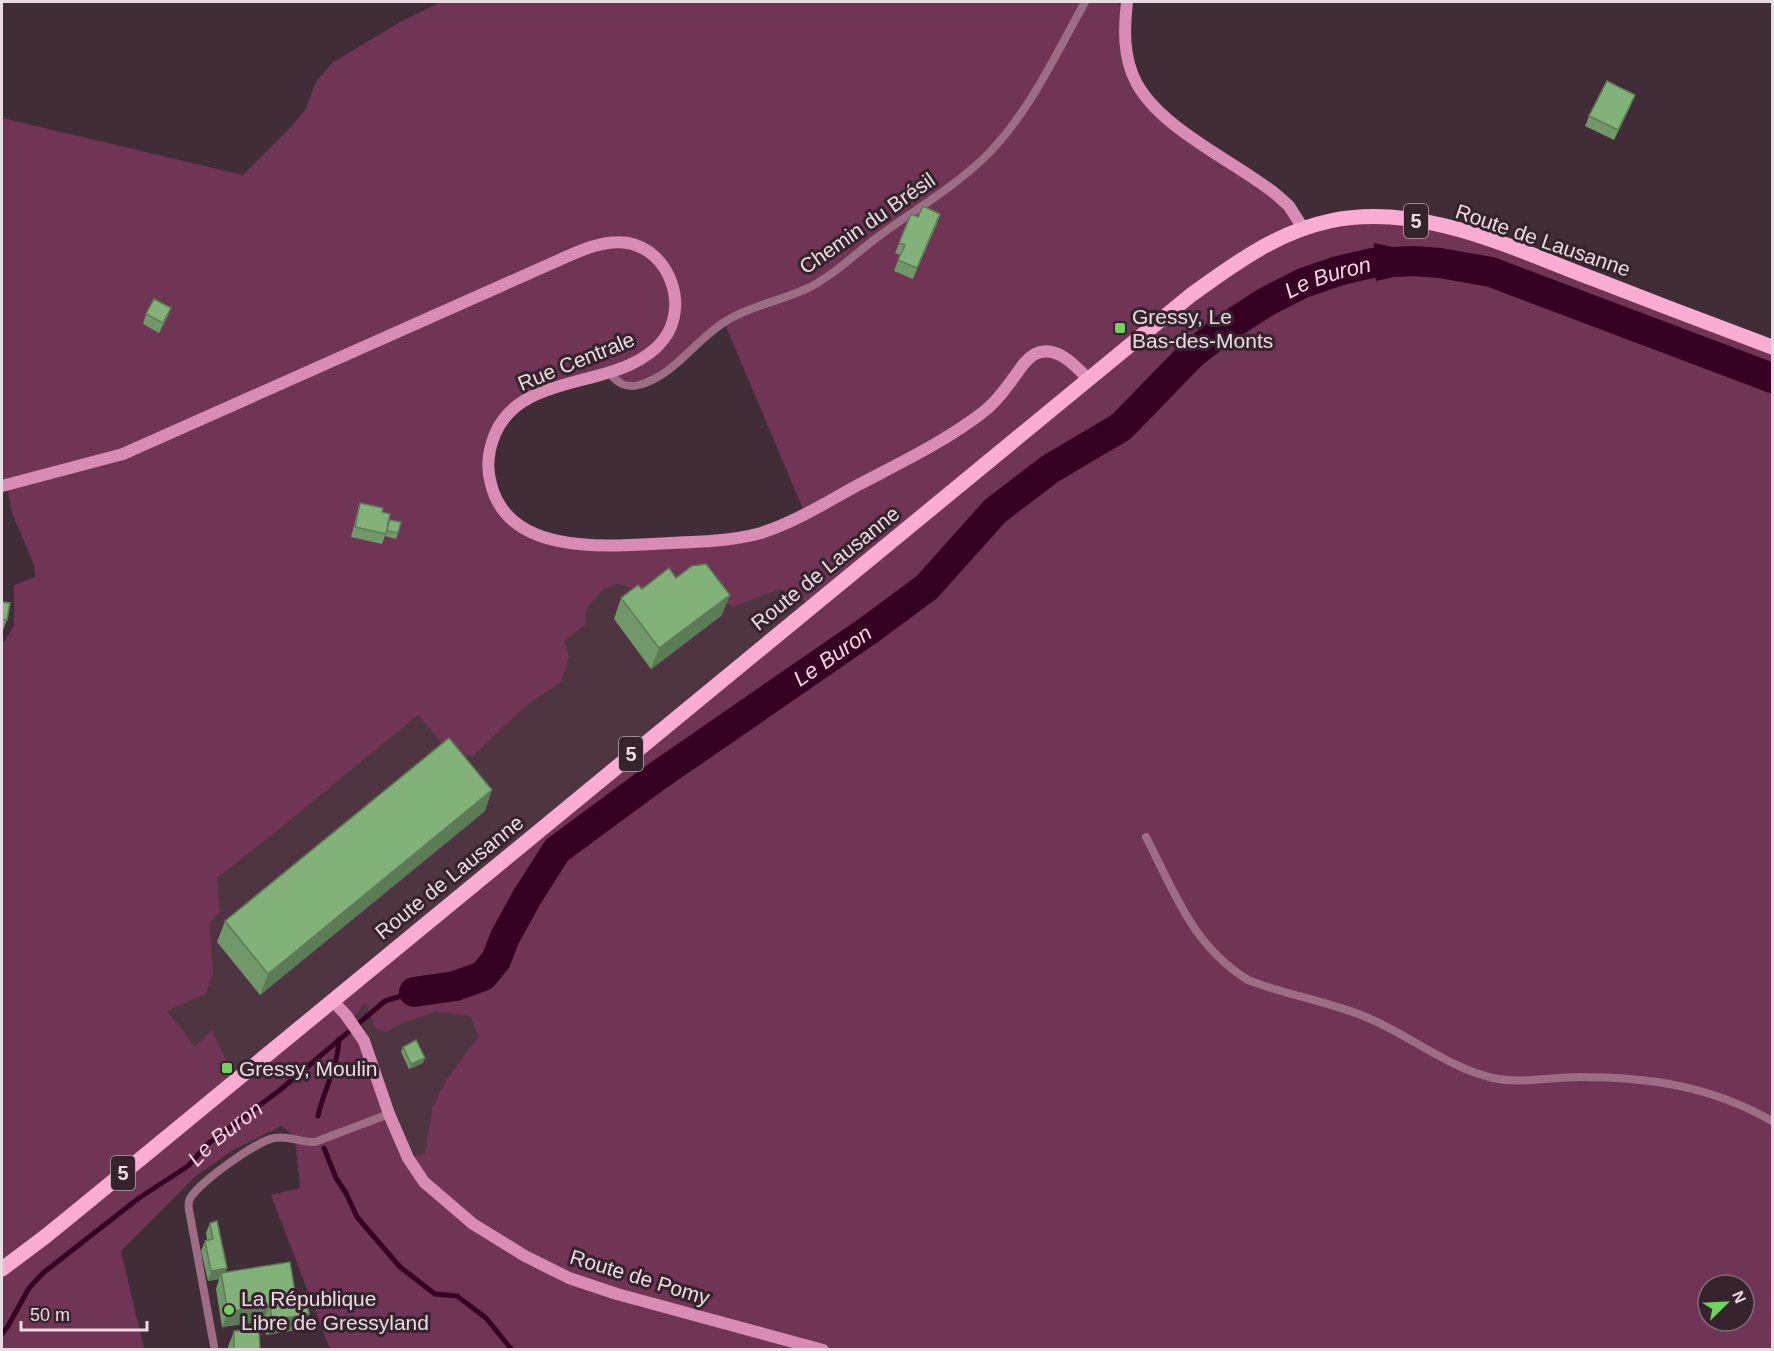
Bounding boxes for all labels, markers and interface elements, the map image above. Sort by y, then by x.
street label: Chemin du Brésil [795,168,939,278]
street label: Route de Lausanne [1453,199,1633,281]
road number: 5 [1404,204,1428,238]
water label: Le Buron [1280,251,1373,303]
place label: Gressy, Le Bas-des-Monts [1132,305,1273,352]
marker: Gressy, Le Bas-des-Monts [1113,321,1127,335]
street label: Rue Centrale [514,327,638,395]
street label: Route de Lausanne [747,501,903,635]
water label: Le Buron [788,620,876,691]
road number: 5 [619,737,643,771]
street label: Route de Lausanne [371,810,527,944]
place label: Gressy, Moulin [239,1057,377,1080]
marker: Gressy, Moulin [220,1061,234,1075]
water label: Le Buron [182,1095,267,1171]
road number: 5 [111,1156,135,1190]
street label: Route de Pomy [567,1245,713,1309]
north arrow [1696,1273,1756,1333]
place label: La République Libre de Gressyland [241,1287,429,1334]
text: N [1729,1288,1749,1306]
scale bar [21,1294,147,1332]
marker: La République Libre de Gressyland [222,1303,236,1317]
text: 50 m [30,1305,70,1325]

